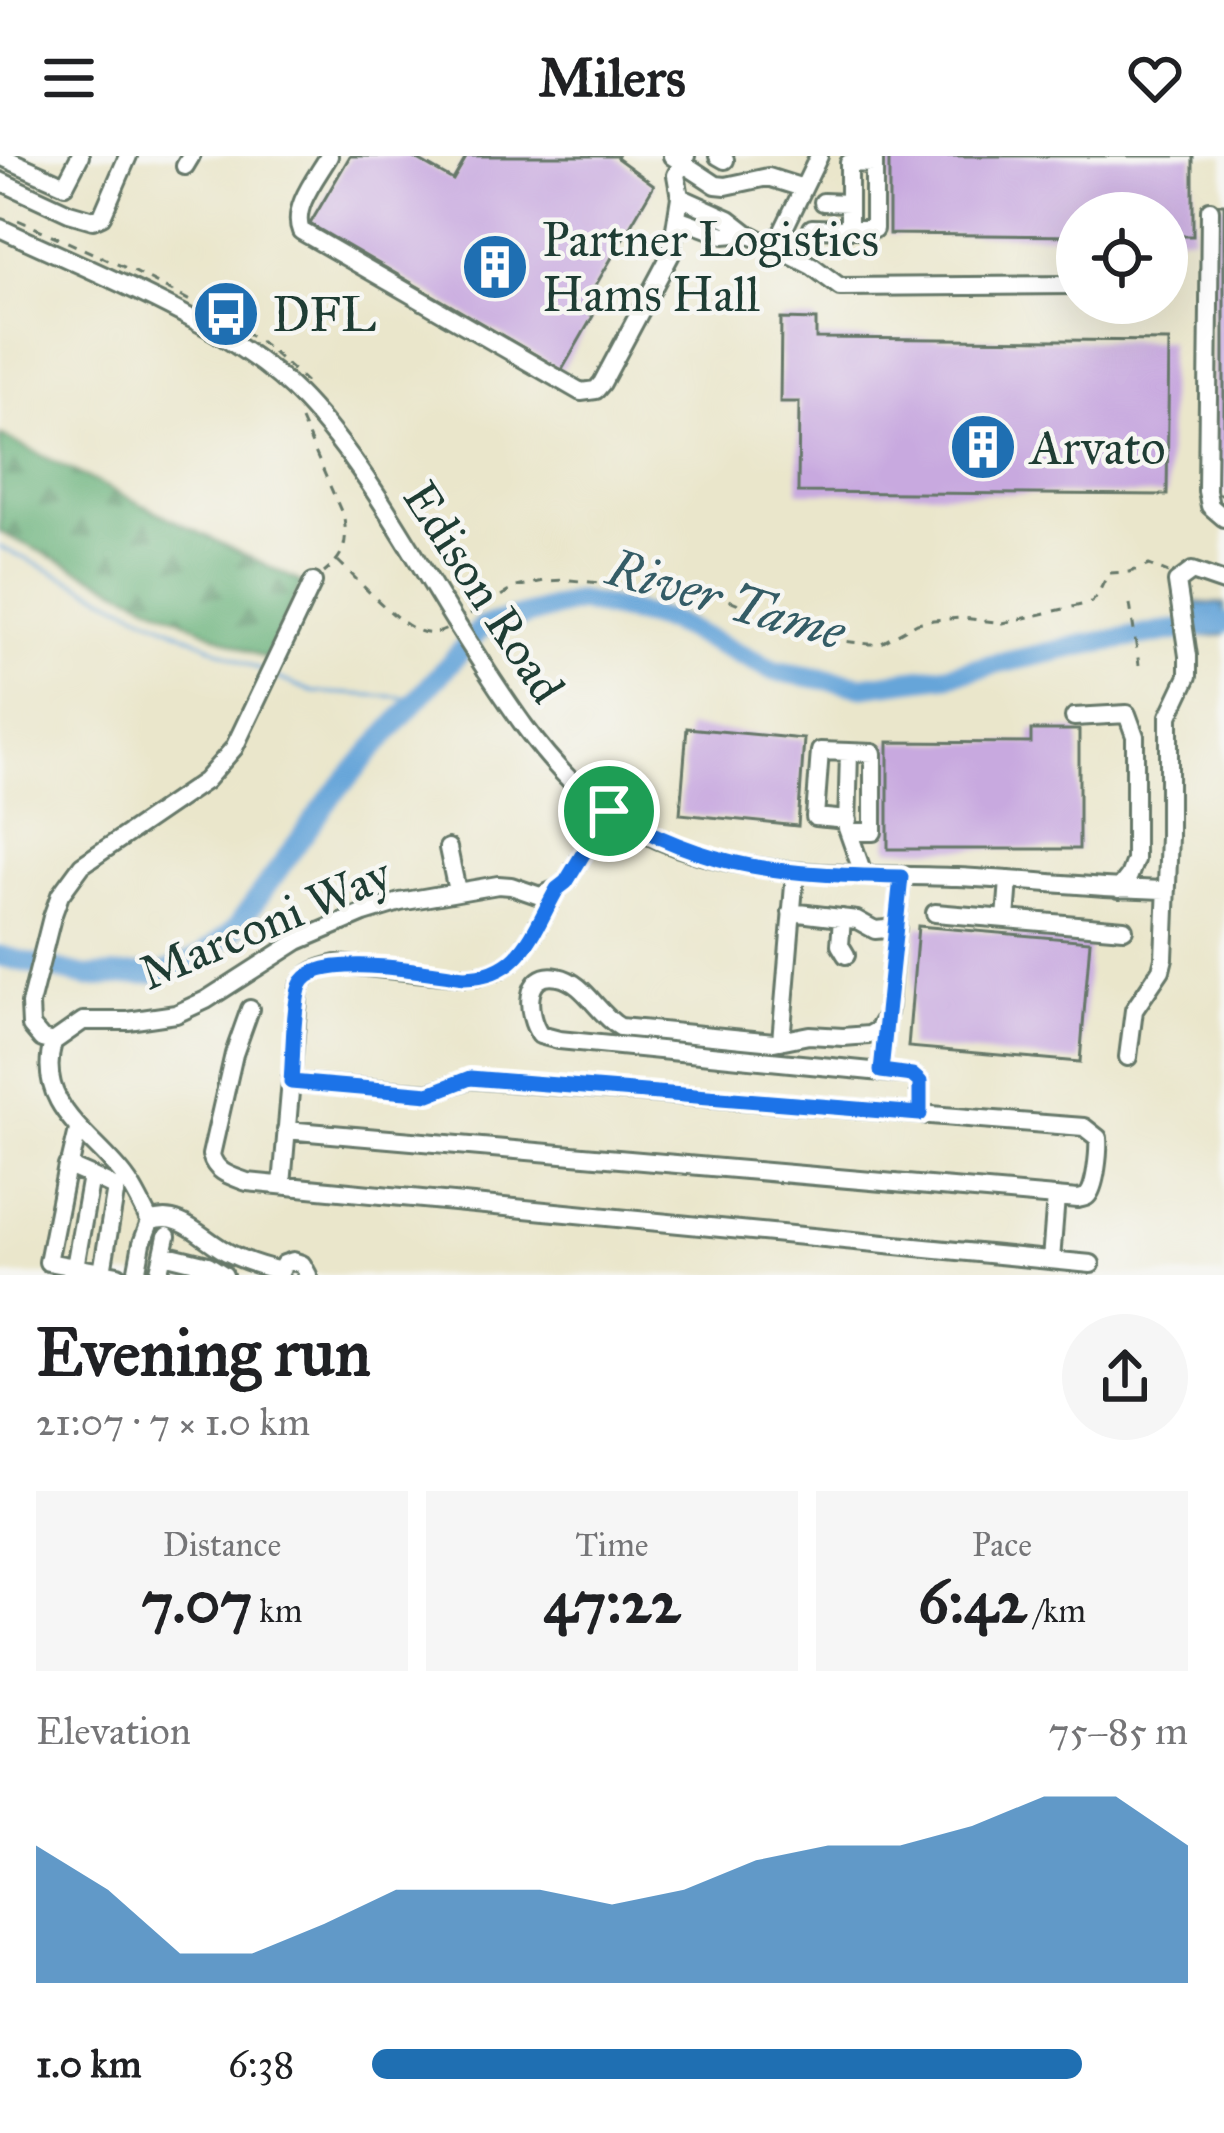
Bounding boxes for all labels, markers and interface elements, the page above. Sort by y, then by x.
icon: menu [36,45,102,111]
text: Milers [538,45,686,111]
icon: heart [1122,45,1188,111]
map controls [1056,192,1188,324]
button: locate [1056,192,1188,324]
place label: Partner Logistics Hams Hall [542,210,879,324]
building icon: Partner Logistics Hams Hall [460,232,530,302]
bus stop icon: DFL [191,279,261,349]
place label: DFL [272,285,376,344]
building icon: Arvato [948,412,1018,482]
place label: Arvato [1028,418,1166,477]
street label: Edison Road [391,470,577,714]
water label: River Tame [598,536,853,664]
pin [558,760,660,862]
icon: arrive [576,778,642,844]
street label: Marconi Way [130,843,401,1002]
text: Evening run [36,1312,371,1393]
button: share [1062,1314,1188,1440]
text: 21:07 · 7 × 1.0 km [36,1398,310,1446]
text: Distance [163,1525,281,1565]
text: Time [575,1525,649,1565]
text: Pace [972,1525,1032,1565]
text: 7.07 [142,1565,252,1638]
text: 47:22 [544,1565,680,1638]
text: 6:42 [918,1565,1027,1638]
text: km [252,1591,302,1631]
text: /km [1027,1591,1086,1631]
text: Elevation [36,1707,191,1755]
text: 75–85 m [1049,1707,1188,1755]
text: 1.0 km [36,2040,142,2088]
text: 6:38 [228,2040,294,2088]

